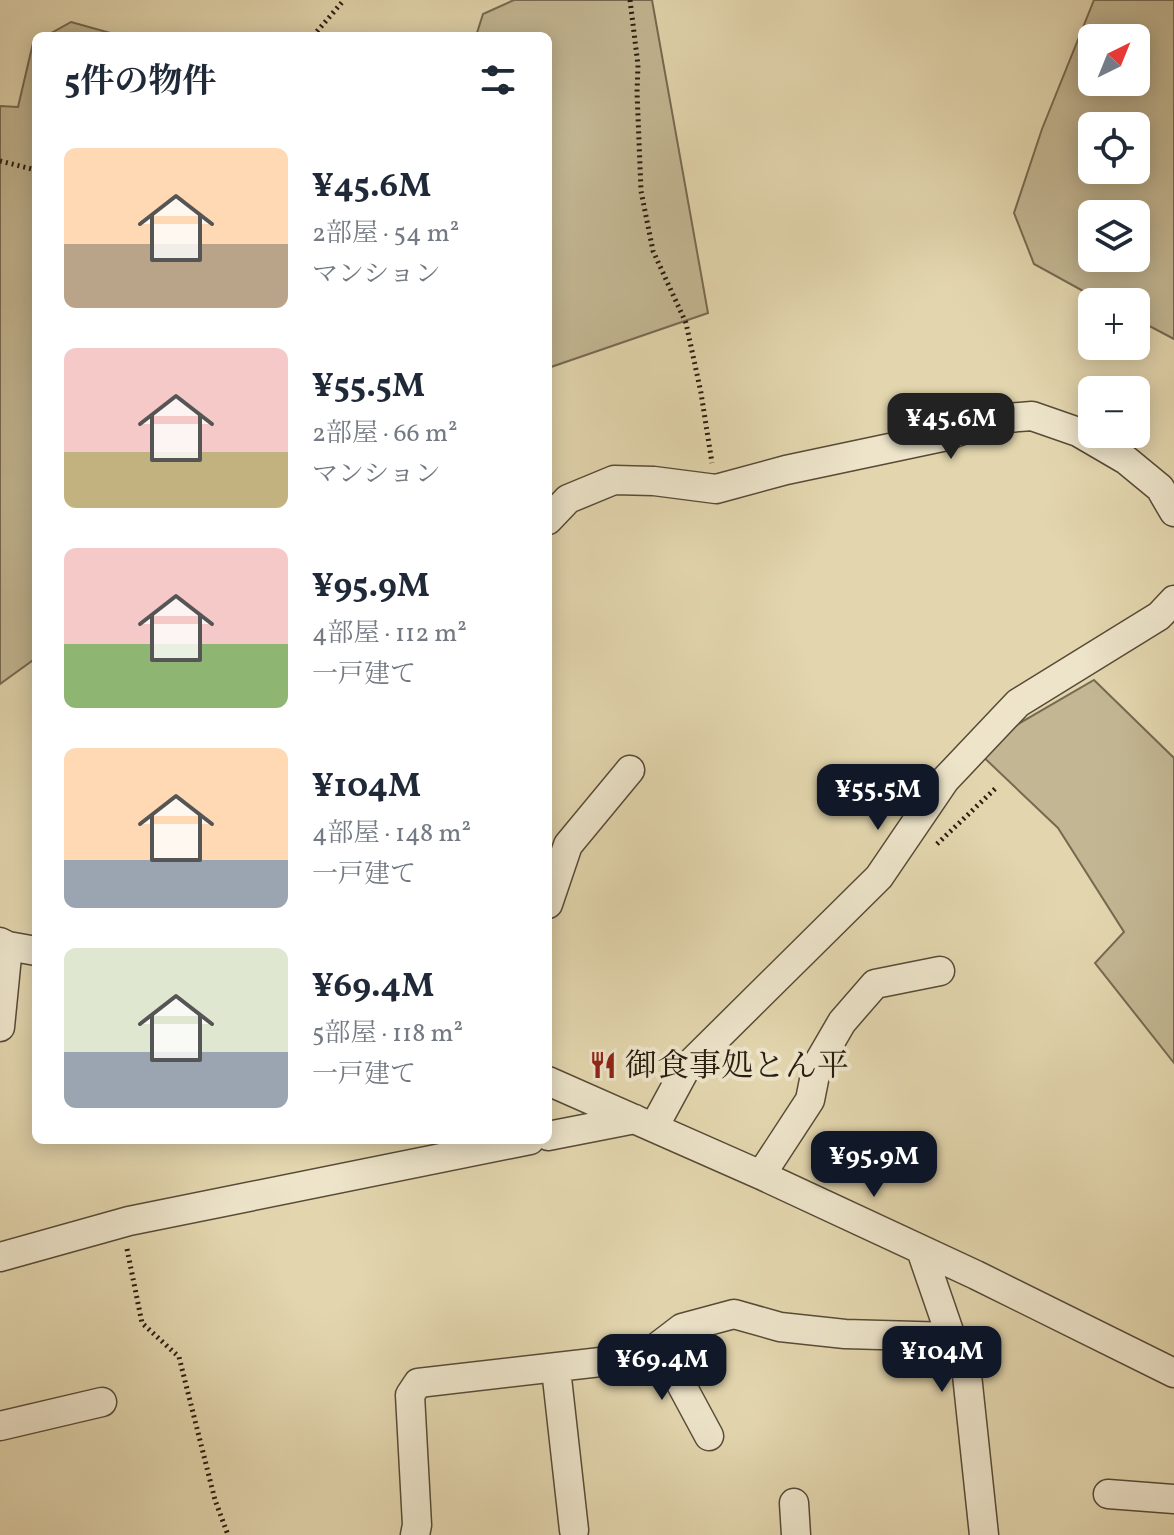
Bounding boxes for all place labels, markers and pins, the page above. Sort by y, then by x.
pin: ¥45.6M [886,393,1016,461]
pin: ¥55.5M [813,764,943,832]
place label: 御食事処とん平 [625,1046,849,1090]
restaurant icon: 御食事処とん平 [588,1050,618,1080]
pin: ¥95.9M [809,1131,939,1199]
pin: ¥104M [886,1326,998,1394]
pin: ¥69.4M [597,1334,727,1402]

